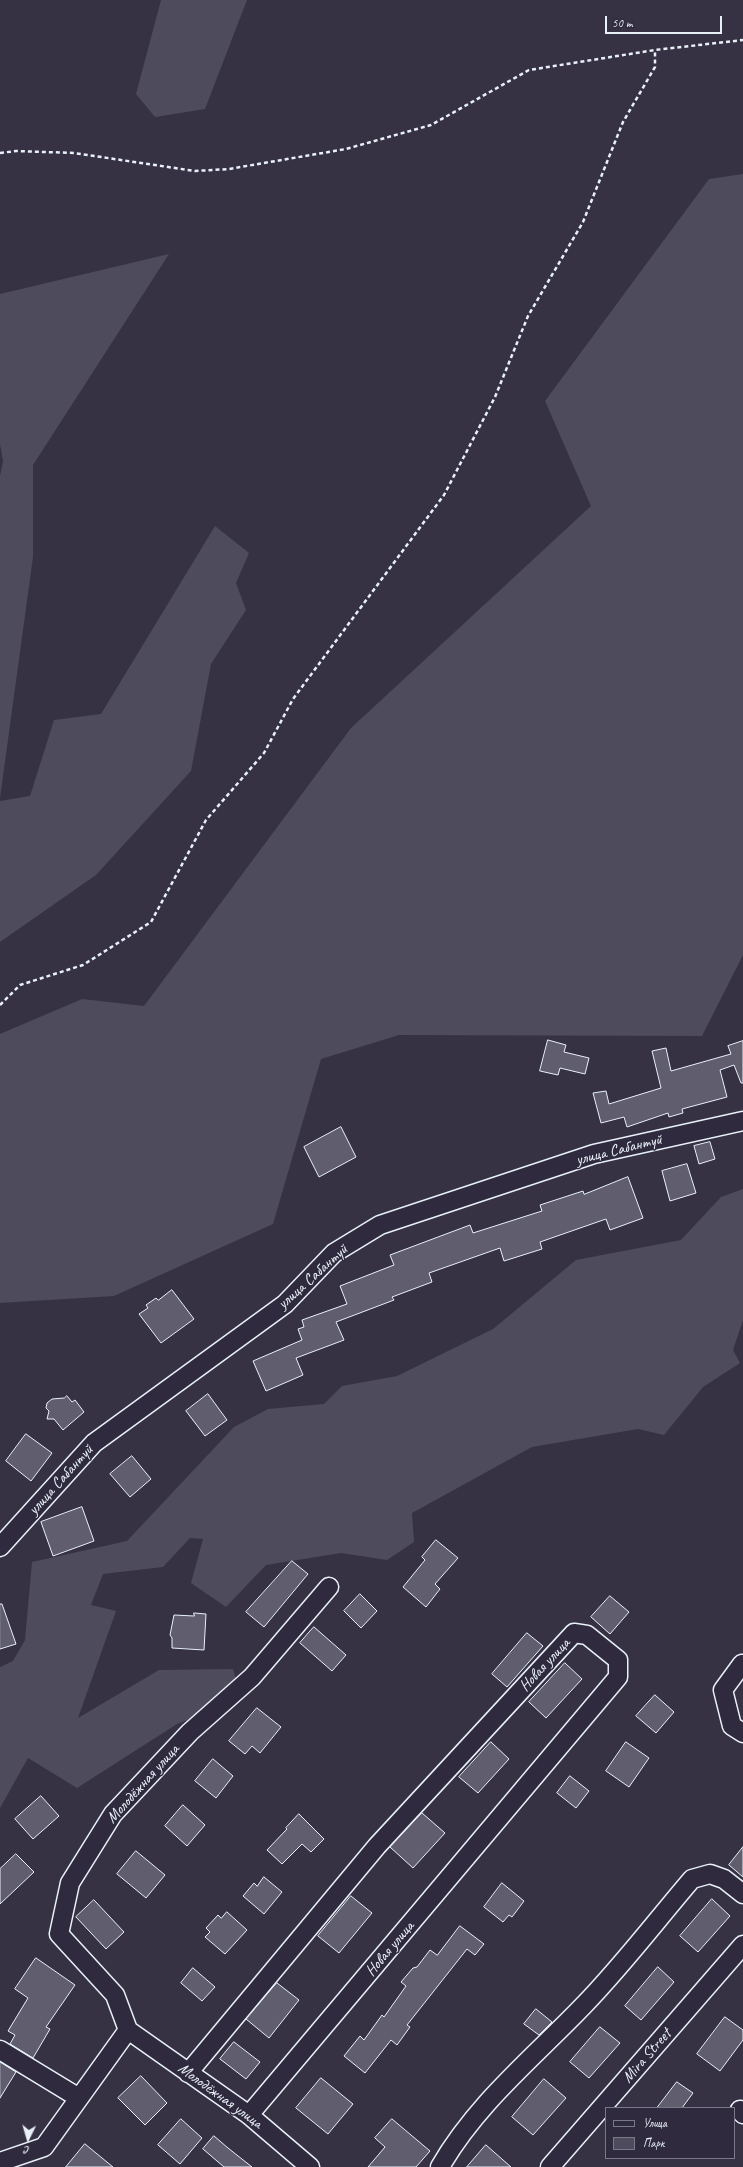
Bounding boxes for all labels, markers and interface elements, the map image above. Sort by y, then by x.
scale bar [607,8,724,34]
text: 50 m [612,15,632,31]
street label: улица Сабантуй [574,1130,664,1170]
street label: улица Сабантуй [274,1240,352,1314]
street label: улица Сабантуй [24,1441,98,1519]
street label: Новая улица [515,1634,575,1696]
street label: Молодёжная улица [102,1740,184,1828]
street label: Новая улица [361,1918,419,1980]
street label: Mira Street [618,2025,676,2087]
street label: Молодёжная улица [174,2059,266,2133]
legend [605,2107,735,2159]
text: Улица [643,2115,667,2131]
north arrow [8,2119,48,2159]
text: Парк [643,2135,664,2151]
text: С [24,2144,30,2158]

